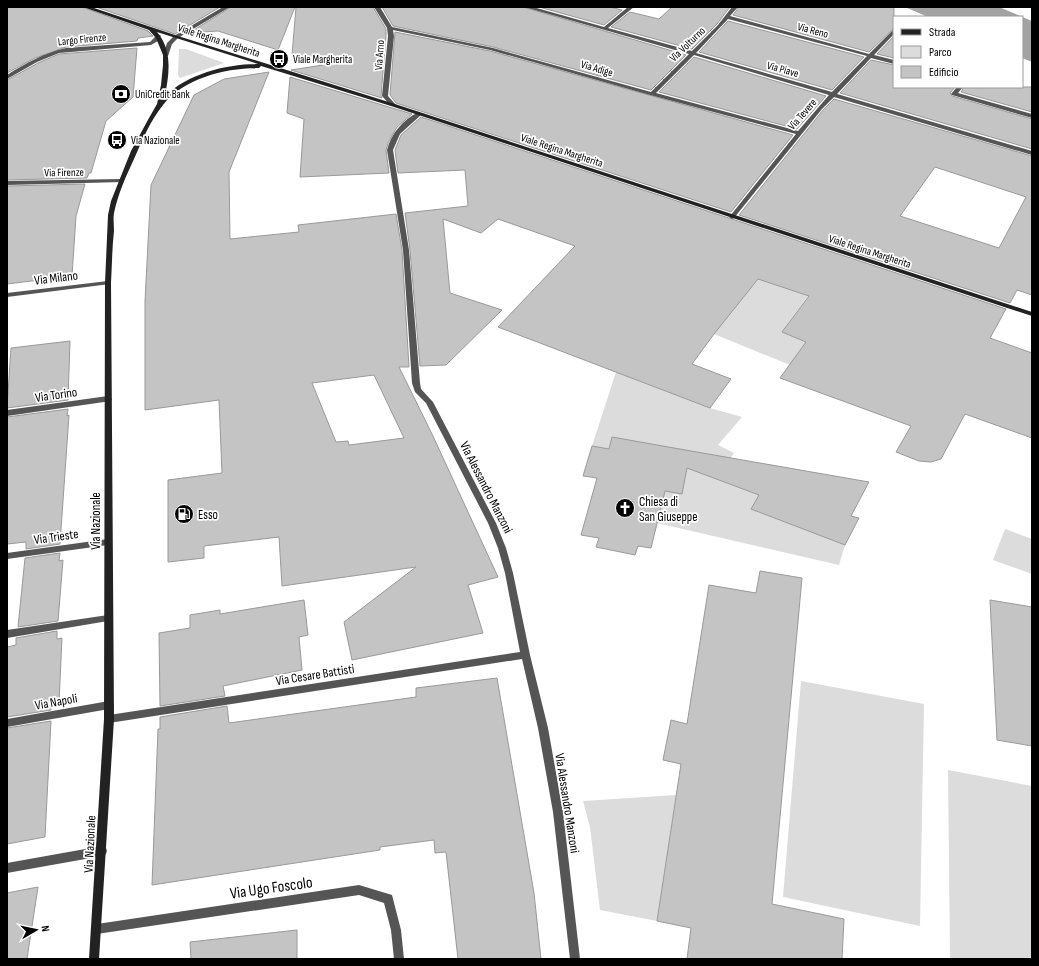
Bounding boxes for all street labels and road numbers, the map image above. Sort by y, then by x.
street label: Via Reno [796,20,830,41]
street label: Viale Regina Margherita [176,21,262,60]
street label: Via Volturno [667,24,708,65]
street label: Largo Firenze [57,30,107,48]
street label: Via Arno [372,39,387,71]
street label: Via Adige [579,58,614,79]
street label: Via Piave [765,59,800,80]
street label: Via Tevere [785,96,819,133]
street label: Viale Regina Margherita [519,131,605,170]
street label: Via Firenze [44,166,84,179]
street label: Viale Regina Margherita [827,232,913,271]
street label: Via Milano [33,267,79,289]
street label: Via Torino [34,384,78,406]
street label: Via Alessandro Manzoni [456,439,516,536]
street label: Via Nazionale [88,492,104,550]
street label: Via Trieste [33,526,79,548]
street label: Via Cesare Battisti [275,661,356,689]
street label: Via Napoli [34,690,79,714]
street label: Via Alessandro Manzoni [551,752,583,854]
street label: Via Nazionale [81,815,99,873]
street label: Via Ugo Foscolo [229,873,314,904]

